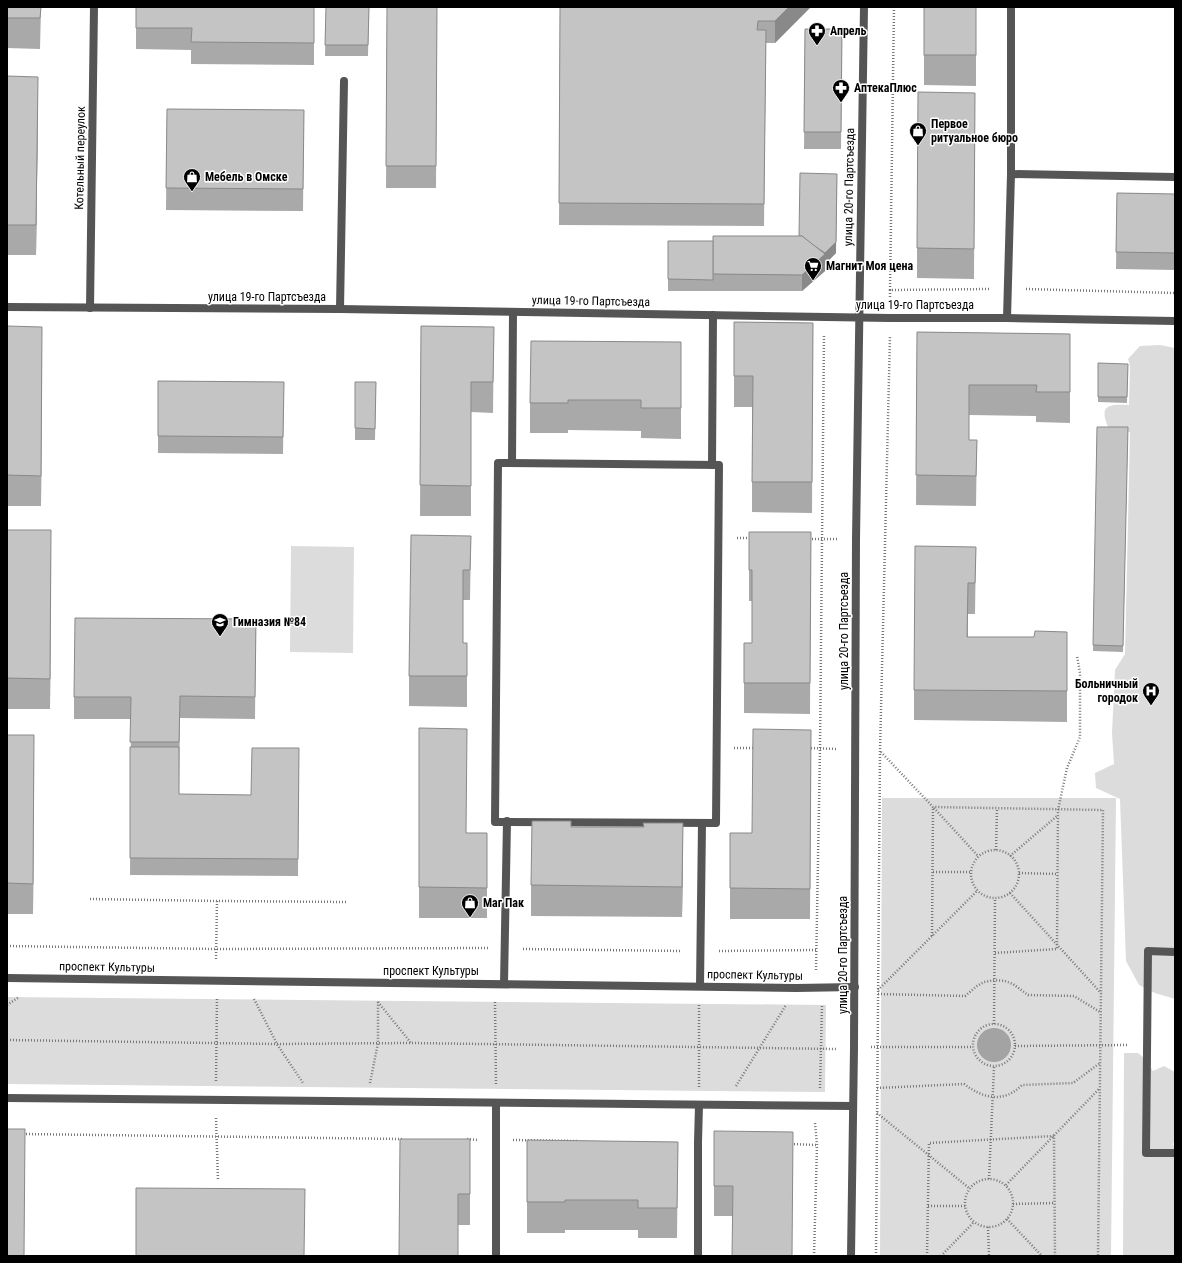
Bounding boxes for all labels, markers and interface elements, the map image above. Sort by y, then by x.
pharmacy icon: Апрель [807,21,827,46]
place label: Апрель [830,24,867,38]
pharmacy icon: АптекаПлюс [831,78,851,103]
place label: АптекаПлюс [854,81,917,95]
street label: Котельный переулок [72,106,88,210]
place label: Первое ритуальное бюро [931,117,1018,145]
shop icon: Первое ритуальное бюро [908,121,928,146]
street label: улица 20-го Партсъезда [841,128,857,246]
shop icon: Мебель в Омске [182,167,202,192]
place label: Мебель в Омске [205,170,288,184]
supermarket icon: Магнит Моя цена [803,256,823,281]
place label: Магнит Моя цена [826,259,913,273]
street label: улица 19-го Партсъезда [208,290,326,304]
street label: улица 19-го Партсъезда [532,293,650,309]
street label: улица 19-го Партсъезда [856,298,974,312]
street label: улица 20-го Партсъезда [837,572,851,690]
school or university icon: Гимназия №84 [210,612,230,637]
place label: Гимназия №84 [233,615,306,629]
place label: Больничный городок [1075,677,1138,705]
hospital icon: Больничный городок [1141,681,1161,706]
shop icon: Маг Пак [460,893,480,918]
place label: Маг Пак [483,896,524,910]
street label: улица 20-го Партсъезда [836,896,850,1014]
street label: проспект Культуры [59,959,155,975]
street label: проспект Культуры [383,964,479,978]
street label: проспект Культуры [707,967,803,983]

